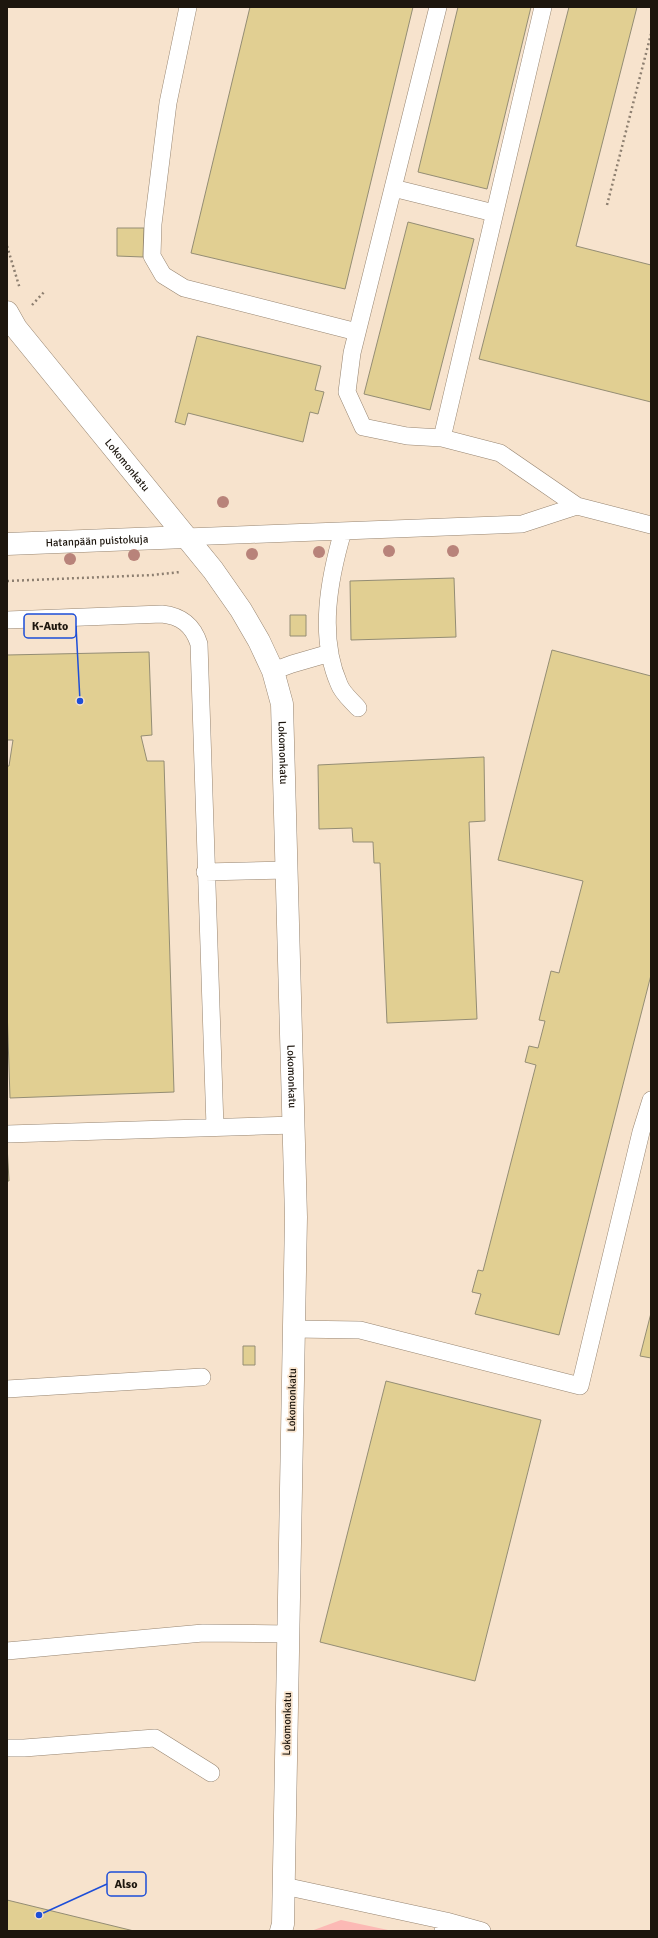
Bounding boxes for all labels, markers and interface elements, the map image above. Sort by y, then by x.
street label: Lokomonkatu [102,436,153,494]
street label: Hatanpään puistokuja [45,532,149,549]
callout: K-Auto [24,614,76,638]
text: K-Auto [32,619,68,634]
street label: Lokomonkatu [276,721,291,785]
street label: Lokomonkatu [285,1044,300,1108]
street label: Lokomonkatu [285,1368,299,1432]
street label: Lokomonkatu [280,1692,294,1756]
callout: Also [107,1872,146,1896]
text: Also [115,1877,137,1892]

